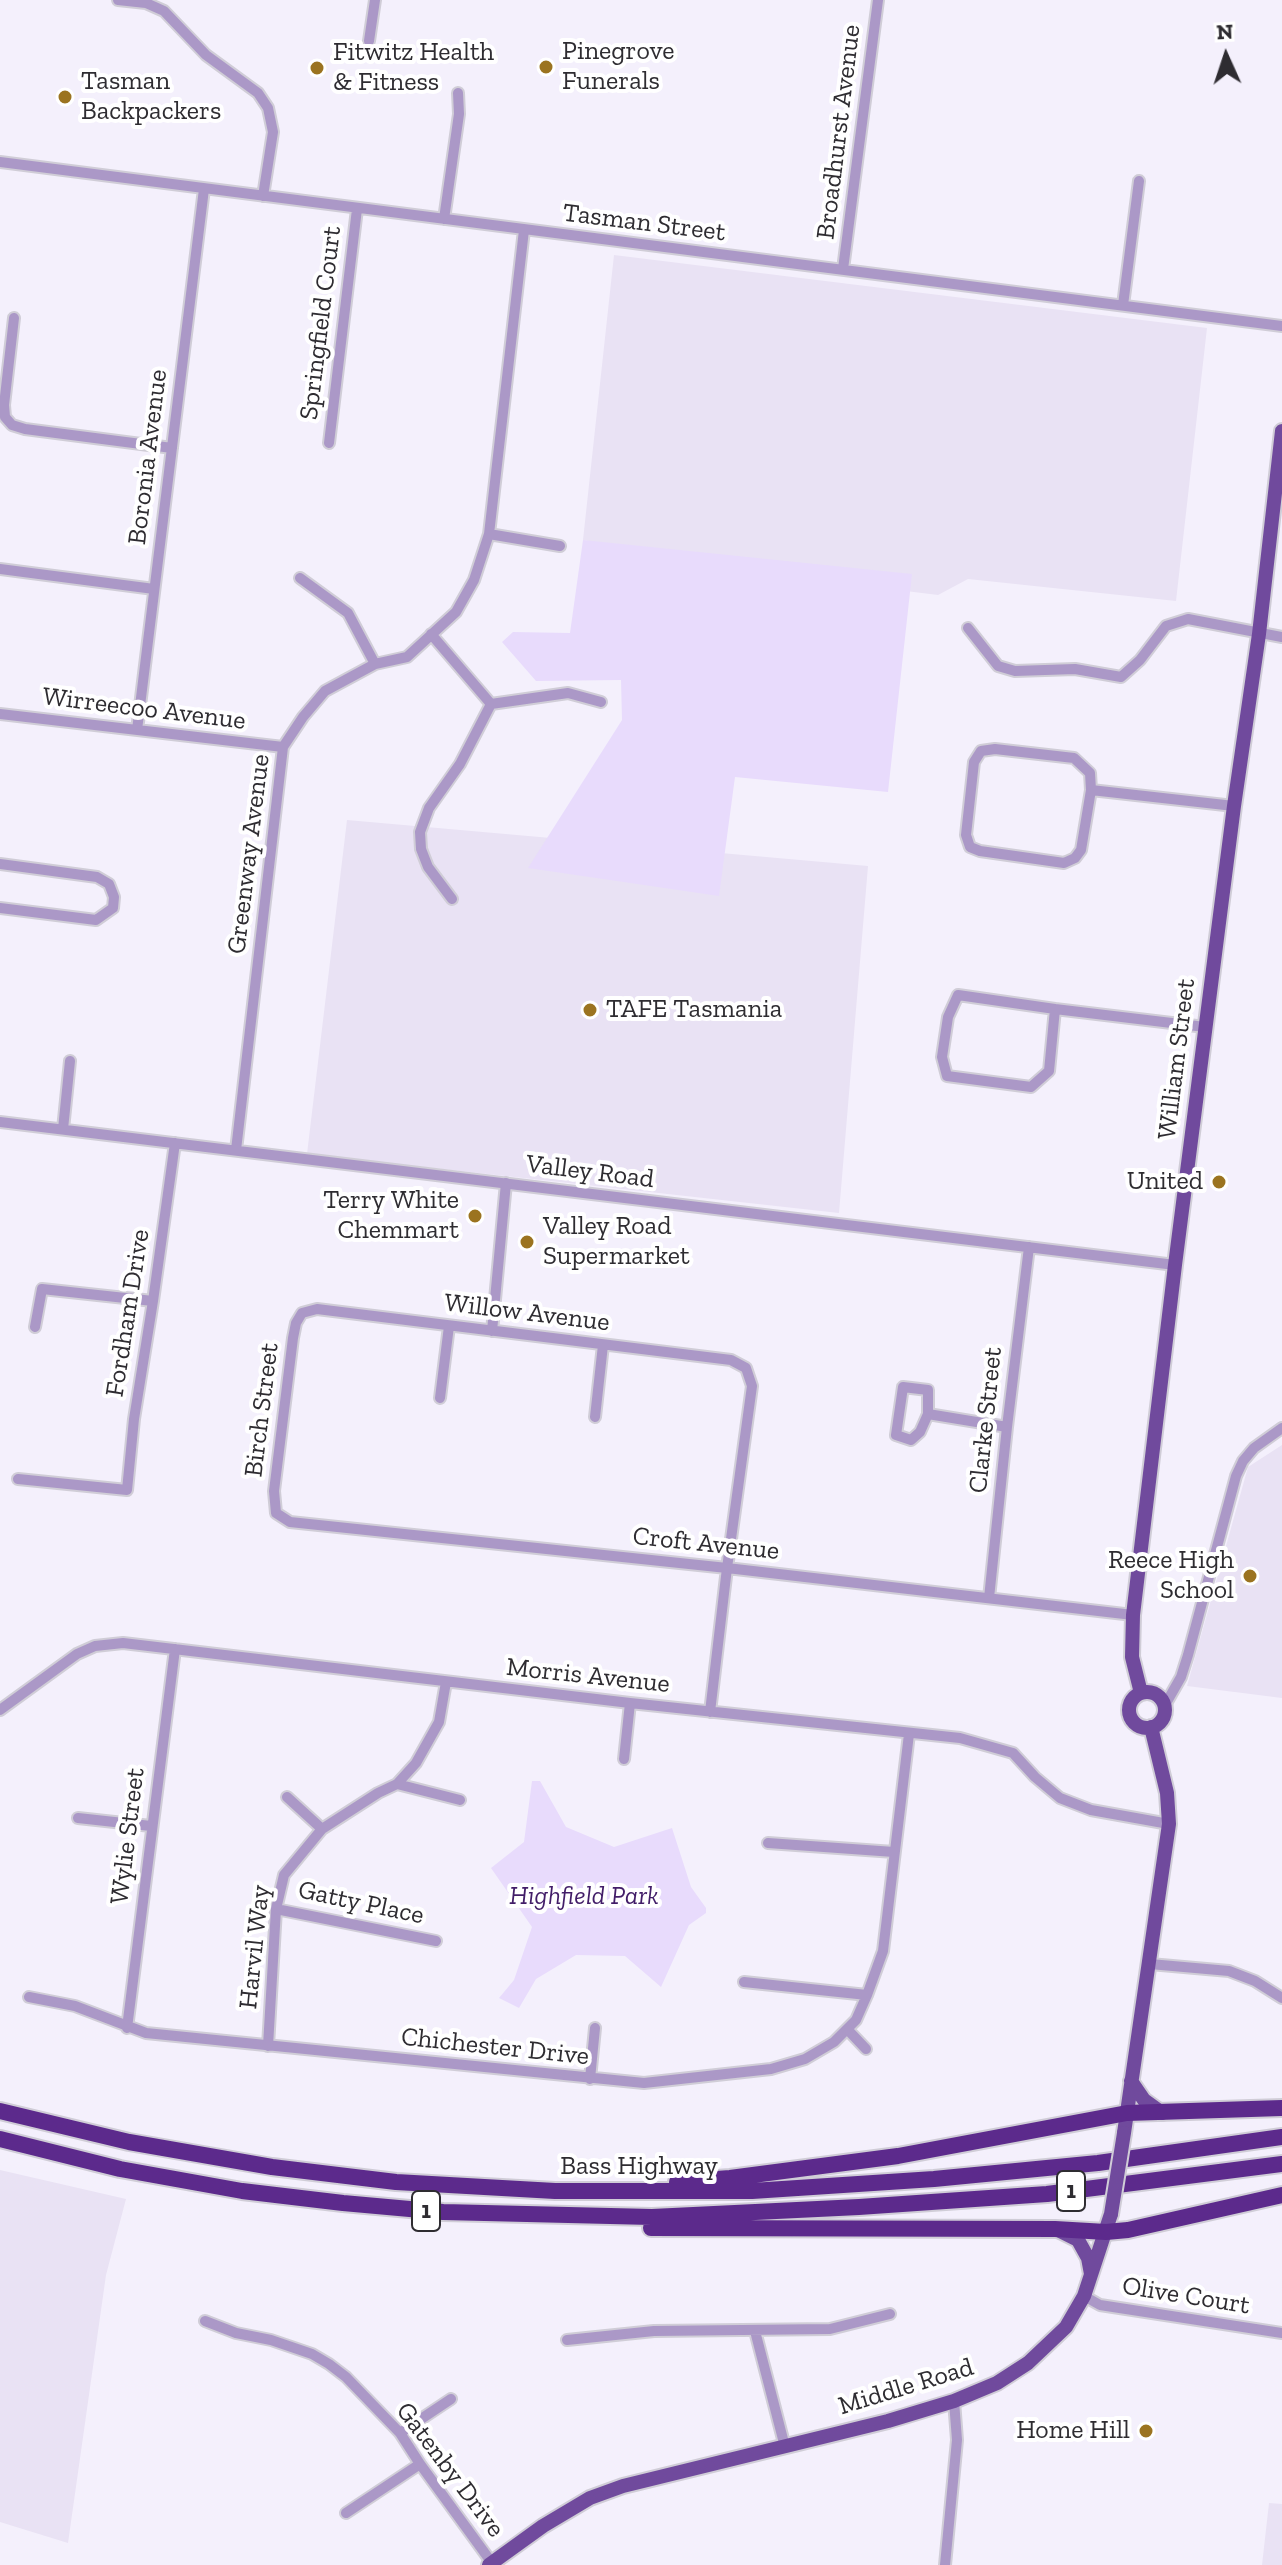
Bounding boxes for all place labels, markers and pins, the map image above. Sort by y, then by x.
place label: Pinegrove Funerals [562,36,674,98]
place label: Fitwitz Health & Fitness [333,37,494,98]
marker: Pinegrove Funerals [537,58,555,76]
marker: Fitwitz Health & Fitness [308,59,326,77]
place label: Tasman Backpackers [81,66,221,128]
marker: Tasman Backpackers [56,88,74,106]
place label: TAFE Tasmania [606,994,782,1026]
marker: TAFE Tasmania [581,1001,599,1019]
place label: United [1127,1166,1203,1198]
marker: United [1210,1173,1228,1191]
place label: Terry White Chemmart [323,1185,459,1246]
marker: Terry White Chemmart [466,1207,484,1225]
place label: Valley Road Supermarket [543,1211,690,1272]
marker: Valley Road Supermarket [518,1233,536,1251]
place label: Reece High School [1108,1545,1234,1606]
marker: Reece High School [1241,1567,1259,1585]
place label: Home Hill [1016,2415,1130,2447]
marker: Home Hill [1137,2422,1155,2440]

